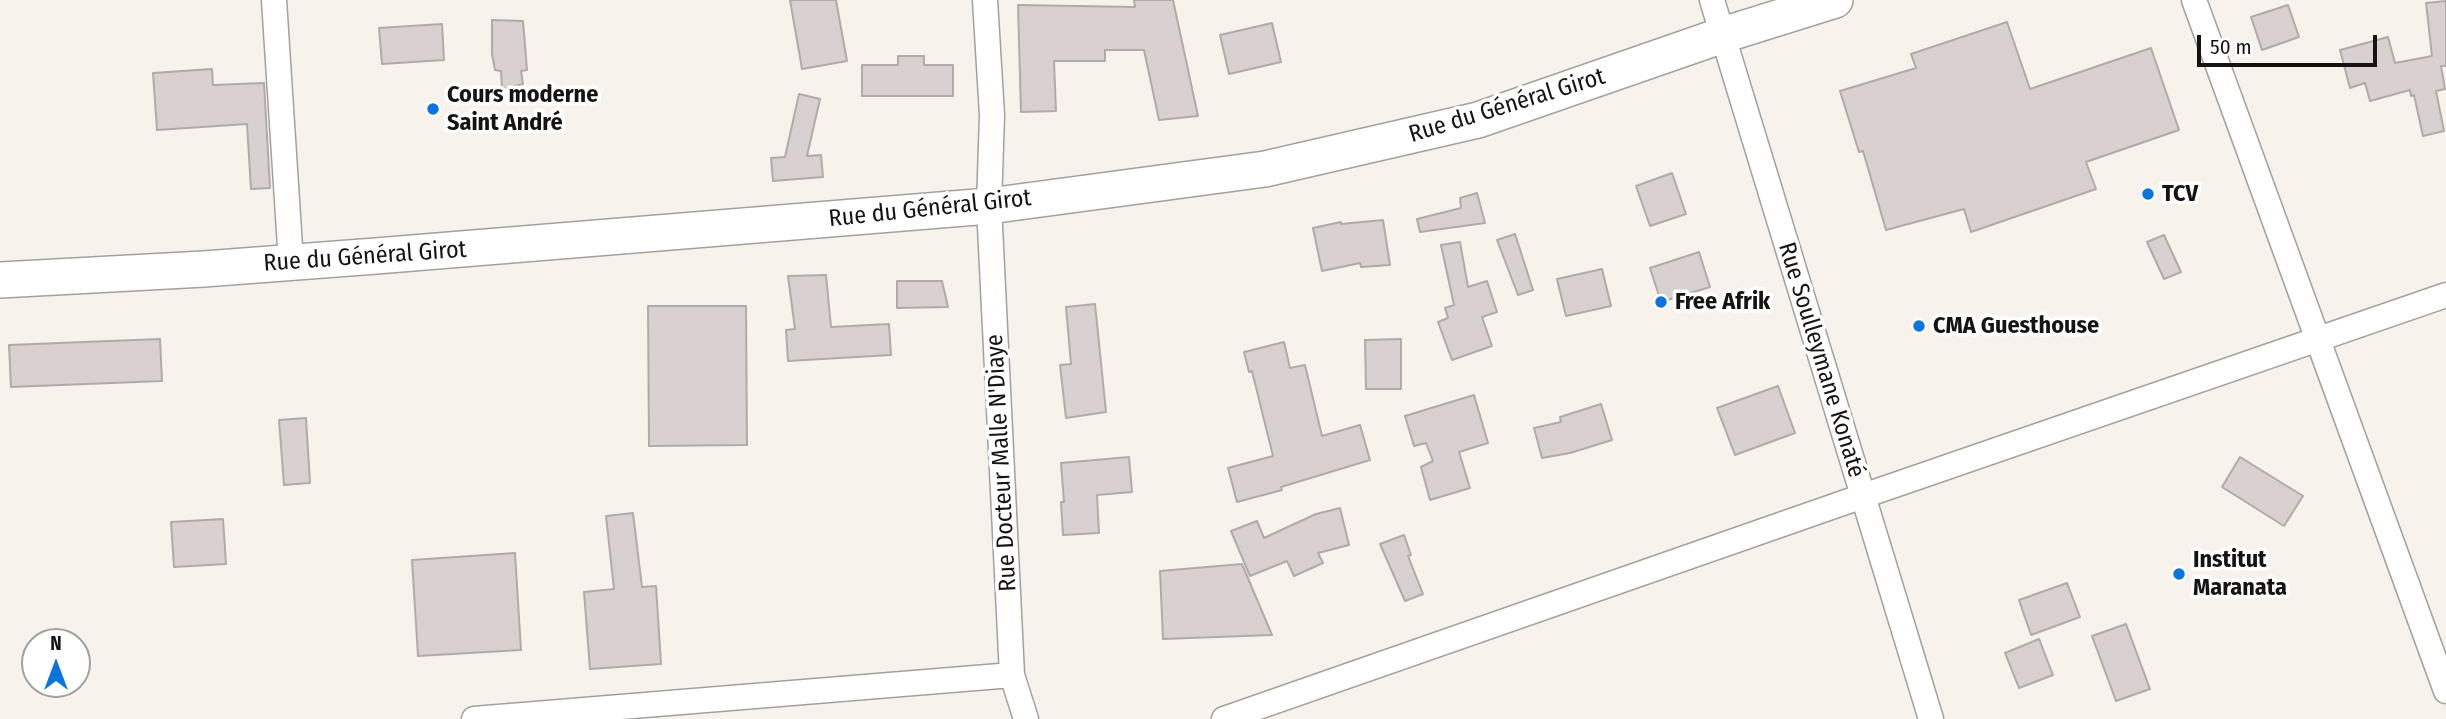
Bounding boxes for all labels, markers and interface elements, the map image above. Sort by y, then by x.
scale bar [2201,21,2381,65]
text: 50 m [2210,34,2252,60]
street label: Rue du Général Girot [1406,62,1608,150]
place label: Cours moderne Saint André [447,81,598,137]
marker: Cours moderne Saint André [425,101,441,117]
place label: TCV [2162,180,2198,208]
street label: Rue du Général Girot [827,184,1033,234]
marker: TCV [2140,186,2156,202]
street label: Rue du Général Girot [263,236,467,278]
street label: Rue Soulleymane Konaté [1772,239,1870,481]
place label: Free Afrik [1675,288,1770,316]
marker: Free Afrik [1653,294,1669,310]
place label: CMA Guesthouse [1933,312,2099,340]
marker: CMA Guesthouse [1911,318,1927,334]
street label: Rue Docteur Malle N'Diaye [981,334,1023,592]
place label: Institut Maranata [2193,546,2287,602]
marker: Institut Maranata [2171,566,2187,582]
north arrow [21,628,91,698]
text: N [50,632,62,655]

